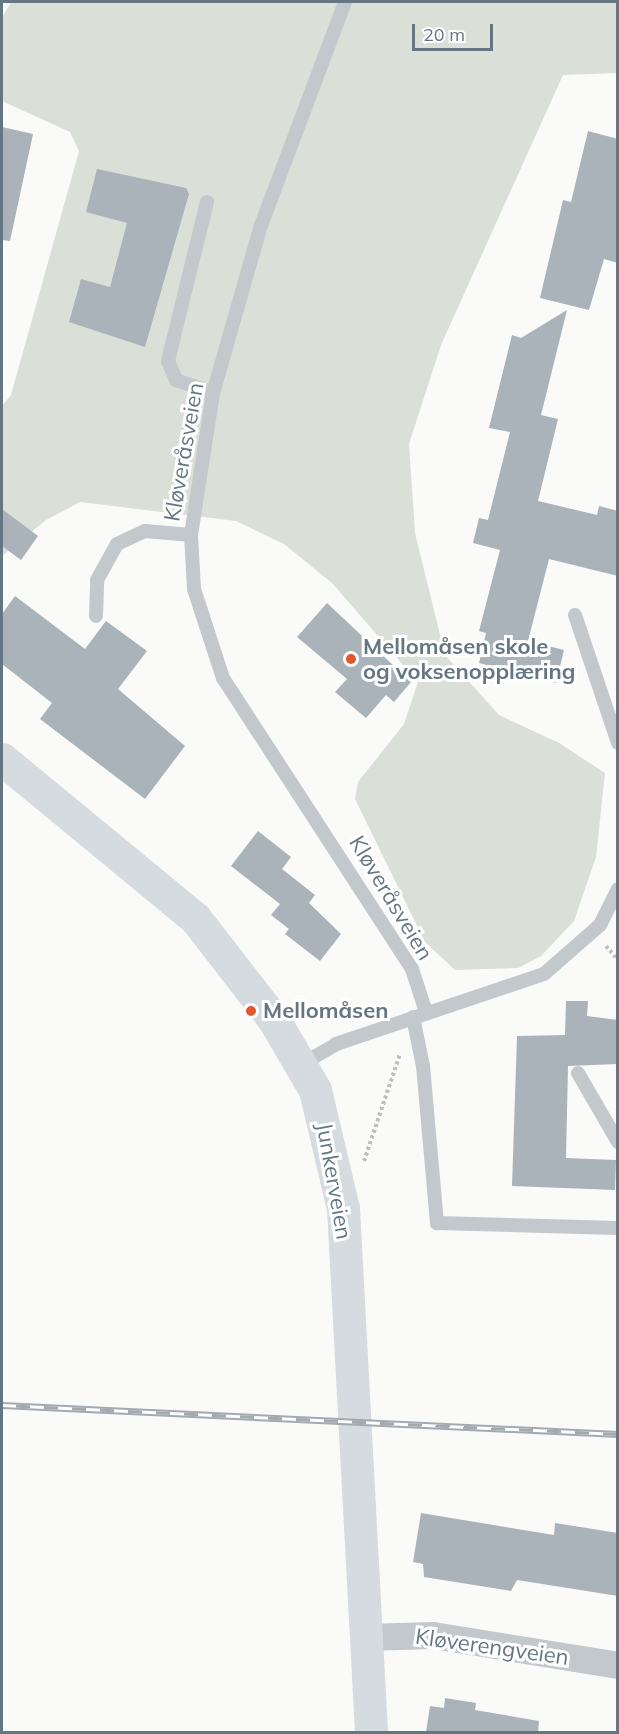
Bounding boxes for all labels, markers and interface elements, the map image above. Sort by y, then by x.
scale bar [415,12,496,50]
text: 20 m [423,23,465,46]
street label: Kløveråsveien [159,381,209,523]
place label: Mellomåsen skole og voksenopplæring [363,633,575,684]
marker: Mellomåsen skole og voksenopplæring [344,652,358,666]
street label: Kløveråsveien [343,831,439,965]
place label: Mellomåsen [263,998,388,1024]
marker: Mellomåsen [244,1004,258,1018]
street label: Junkerveien [311,1121,357,1241]
street label: Kløverengveien [414,1623,570,1671]

